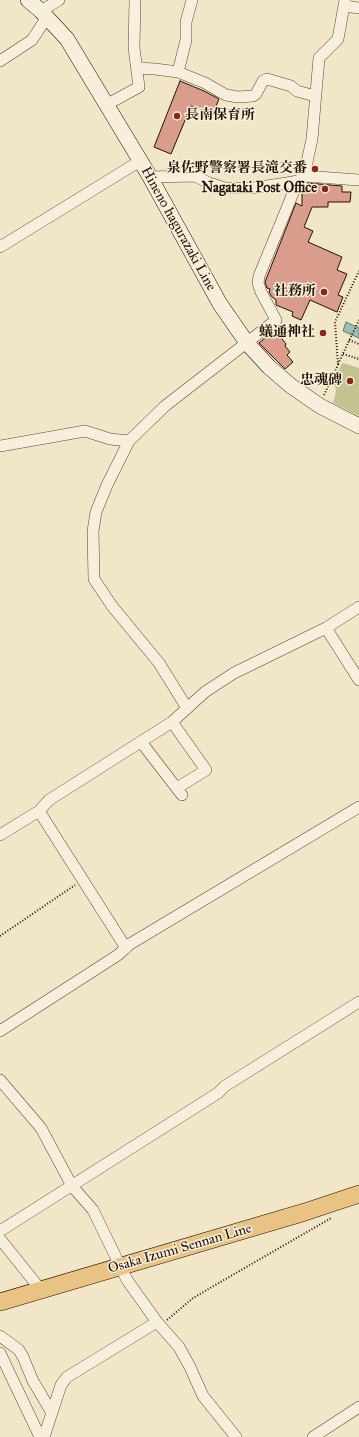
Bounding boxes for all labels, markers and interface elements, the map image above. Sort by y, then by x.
place label: 長南保育所 [185,108,255,124]
marker: 長南保育所 [172,111,182,121]
place label: 泉佐野警察署長滝交番 [167,161,307,177]
street label: Hineno hagurazaki Line [137,164,219,294]
marker: 泉佐野警察署長滝交番 [310,164,320,174]
place label: Nagataki Post Office [201,181,317,197]
marker: Nagataki Post Office [320,184,330,194]
place label: 社務所 [274,284,316,300]
marker: 社務所 [319,287,329,297]
place label: 蟻通神社 [259,325,315,341]
marker: 蟻通神社 [318,328,328,338]
place label: 忠魂碑 [300,373,342,389]
marker: 忠魂碑 [345,376,355,386]
street label: Osaka Izumi Sennan Line [106,1220,254,1278]

